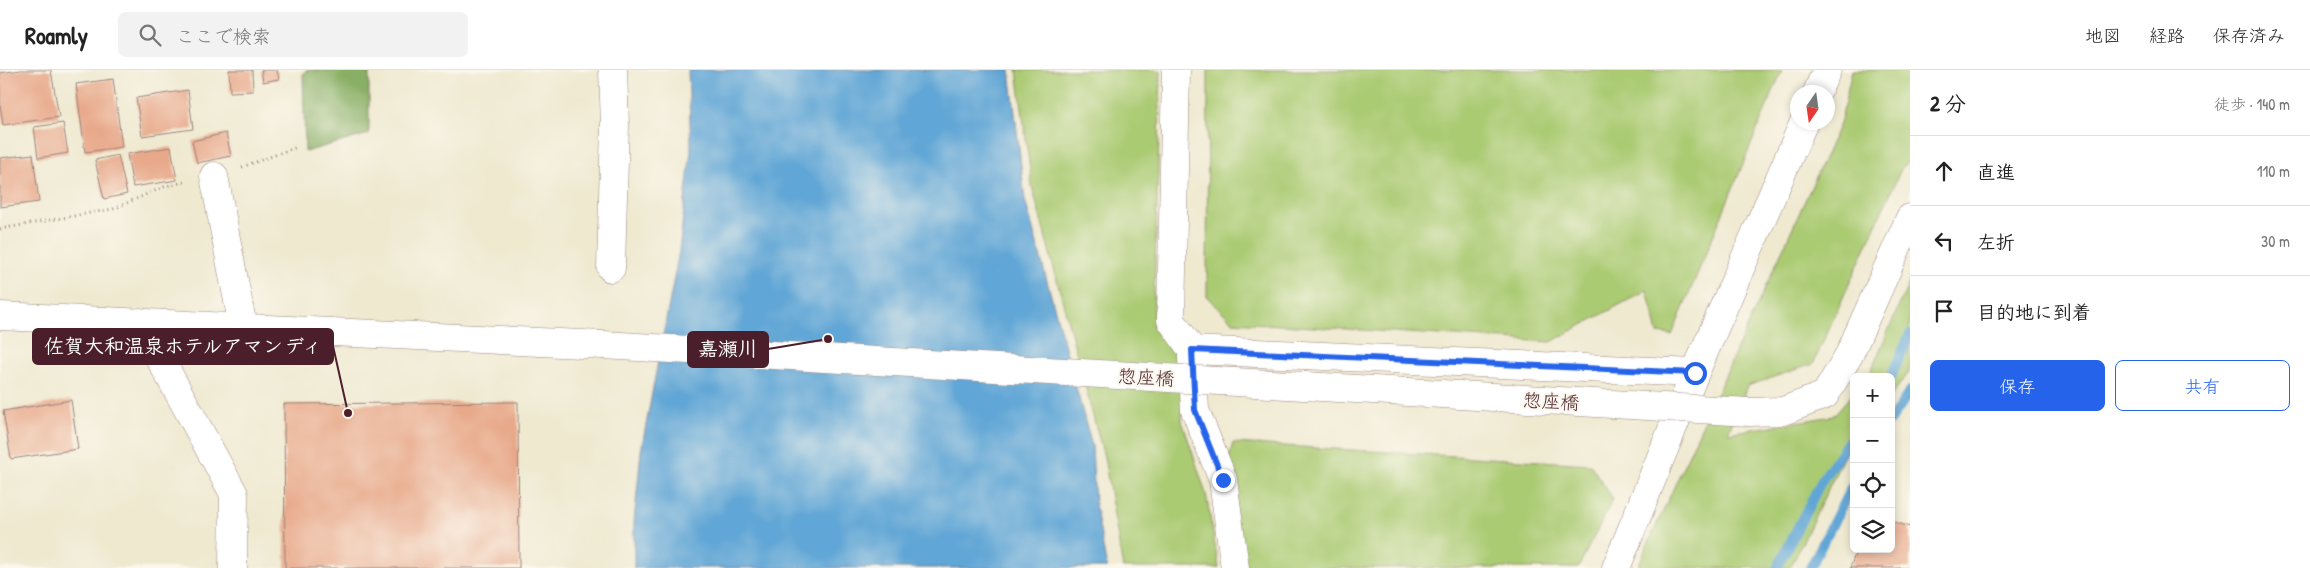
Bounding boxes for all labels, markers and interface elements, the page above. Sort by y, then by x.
search box [118,12,468,57]
text: Roamly [25,19,88,51]
icon: search [136,21,164,49]
text: ここで検索 [176,23,271,49]
text: 地図 [2085,23,2121,48]
text: 経路 [2149,23,2185,48]
text: 保存済み [2213,23,2285,48]
north arrow [1790,85,1835,130]
text: 2 分 [1930,89,1966,118]
text: 徒歩 · 140 m [2214,93,2290,115]
icon: ahead [1930,157,1958,185]
text: 直進 [1977,159,2015,185]
text: 110 m [2257,160,2290,182]
icon: left [1930,227,1958,255]
text: 左折 [1977,229,2015,255]
text: 30 m [2261,230,2290,252]
icon: arrive [1930,297,1958,325]
text: 目的地に到着 [1977,299,2091,325]
callout: 佐賀大和温泉ホテルアマンディ [33,329,333,364]
text: 佐賀大和温泉ホテルアマンディ [44,332,322,359]
callout: 嘉瀬川 [688,332,768,367]
text: 嘉瀬川 [698,335,758,362]
button: 保存 [1930,360,2105,411]
button: 共有 [2115,360,2290,411]
route start [1684,362,1707,385]
street label: 惣座橋 [1117,363,1175,391]
map controls [1850,373,1895,553]
button: + [1850,373,1895,418]
street label: 惣座橋 [1522,387,1580,415]
button: − [1850,418,1895,463]
button: locate [1850,463,1895,508]
route end [1212,469,1235,492]
button: layers [1850,508,1895,553]

